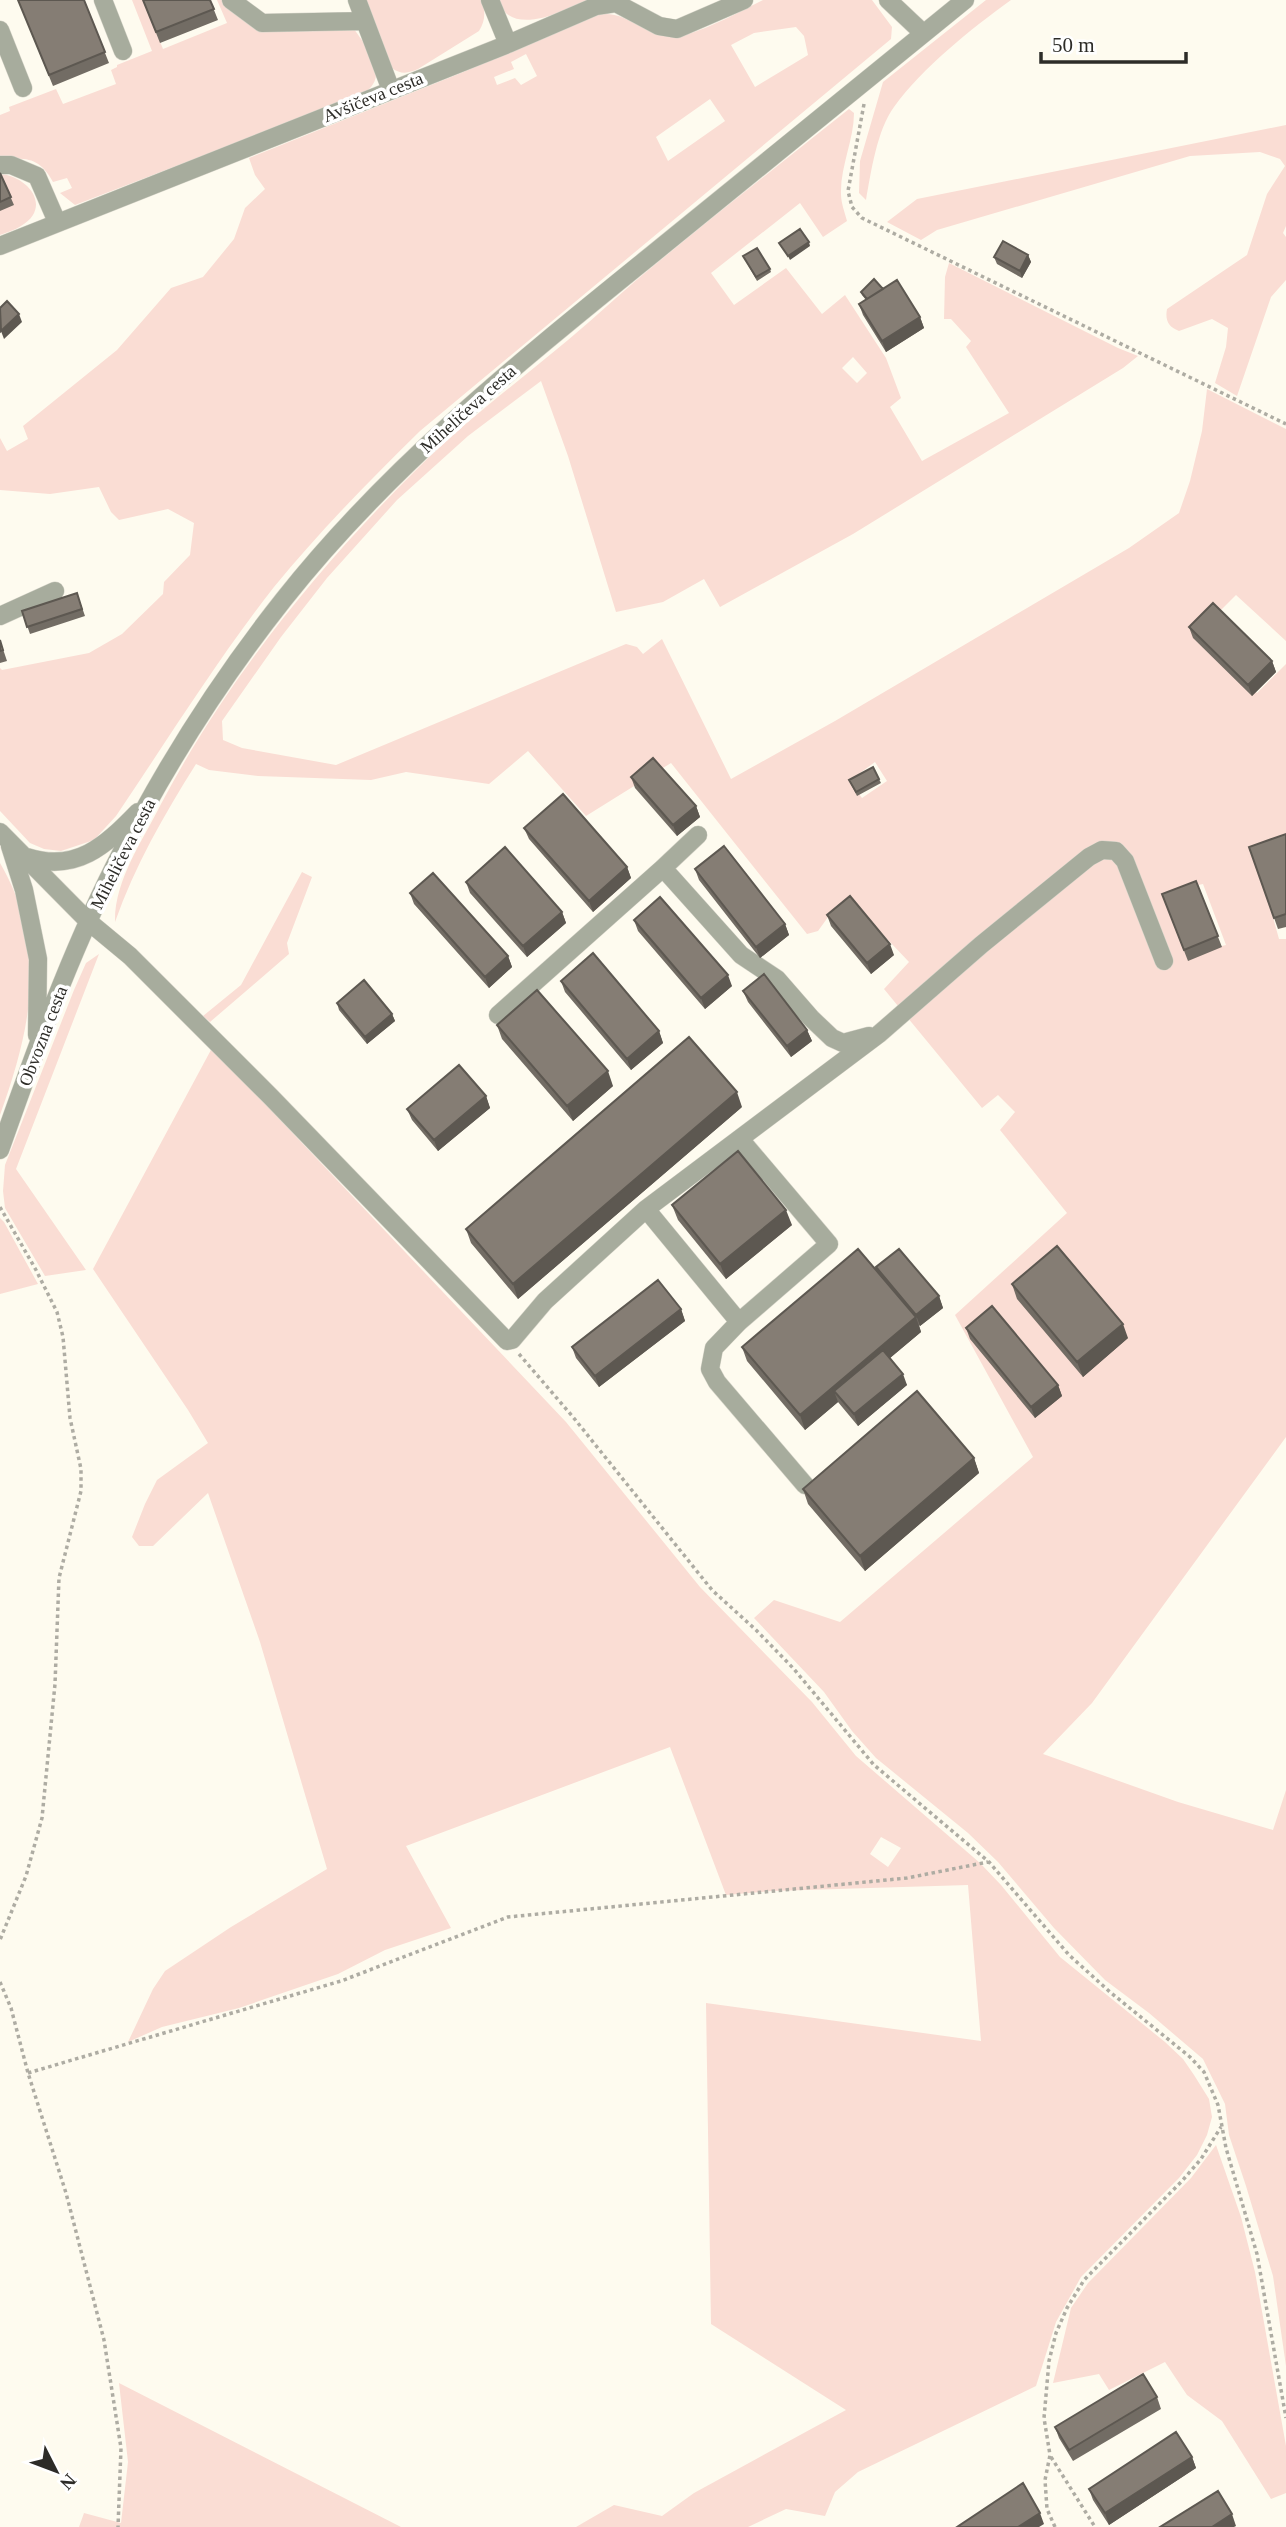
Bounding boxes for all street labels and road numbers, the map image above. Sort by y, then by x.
street label: Avšičeva cesta [320,68,426,126]
street label: Miheličeva cesta [416,361,520,457]
street label: Miheličeva cesta [87,795,159,913]
street label: Obvozna cesta [15,983,71,1089]

